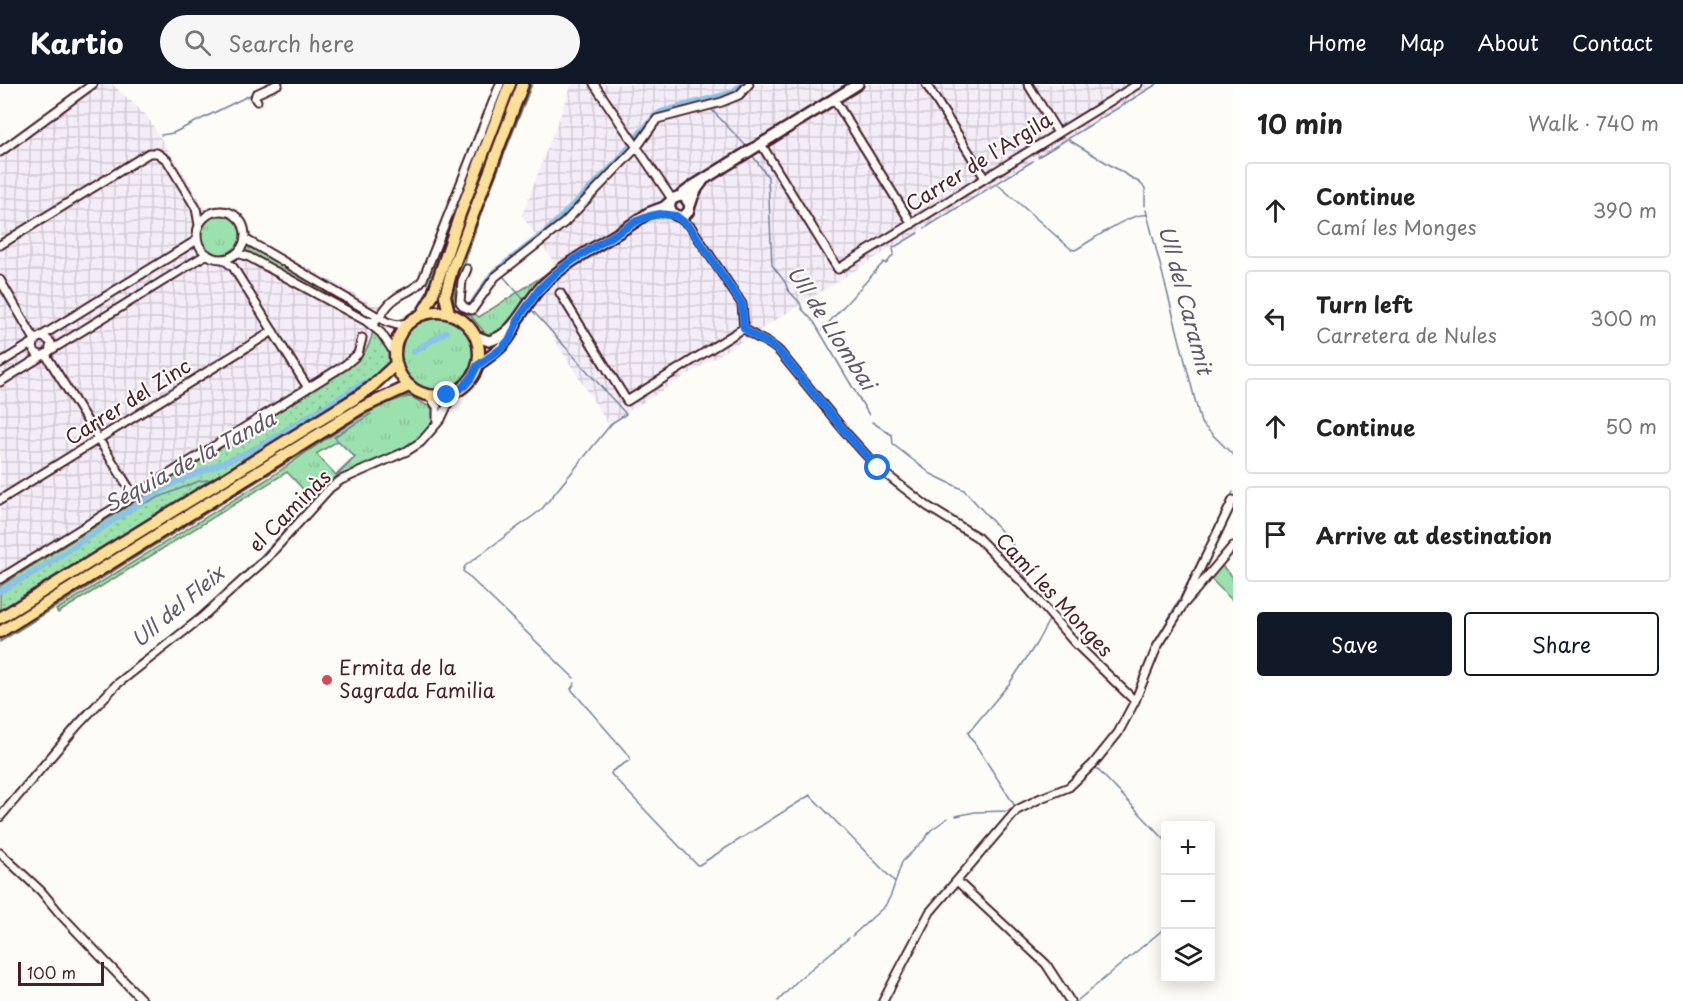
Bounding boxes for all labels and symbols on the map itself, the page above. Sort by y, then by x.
street label: Carrer de l'Argila [899,104,1058,218]
water label: Ull del Caramit [1152,221,1223,380]
water label: Ull de Llombai [780,258,887,398]
street label: Carrer del Zinc [59,350,196,452]
route end [433,381,459,407]
water label: Séquia de la Tanda [97,401,282,519]
route start [864,454,890,480]
street label: el Caminàs [241,462,337,558]
street label: Camí les Monges [989,525,1120,663]
water label: Ull del Fleix [123,555,232,654]
place label: Ermita de la Sagrada Familia [339,652,496,705]
marker: Ermita de la Sagrada Familia [320,673,334,687]
scale bar [18,959,104,986]

